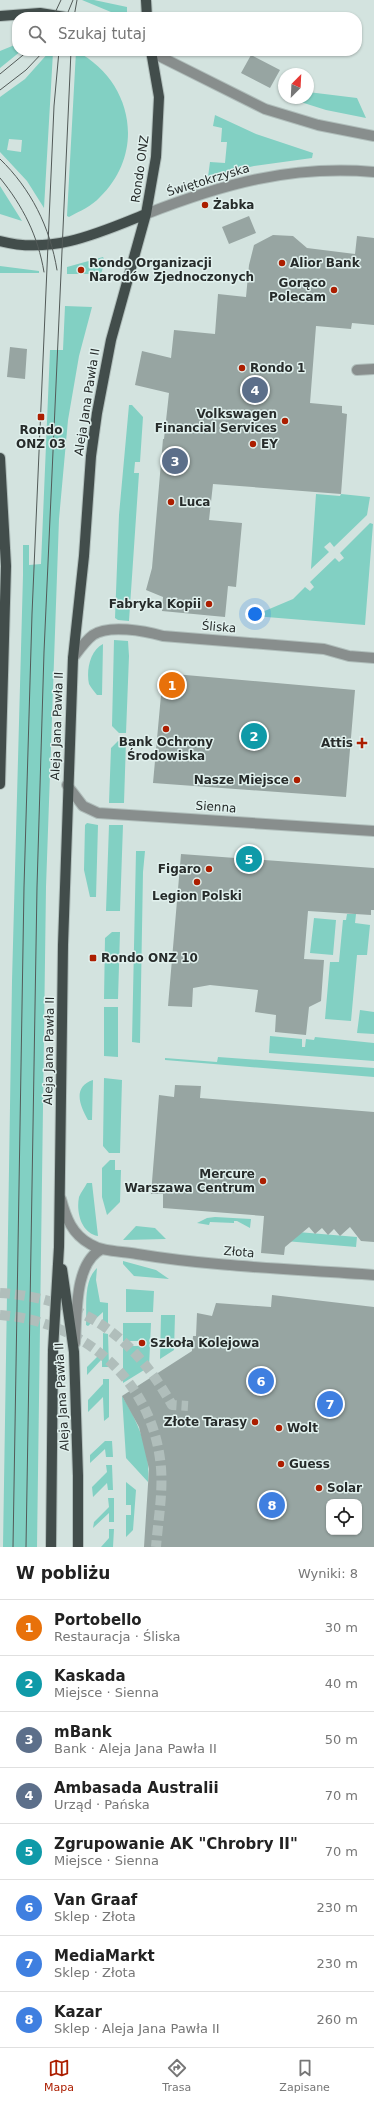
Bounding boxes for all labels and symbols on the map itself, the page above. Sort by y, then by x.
north arrow [278,68,314,104]
street label: Rondo ONZ [128,134,152,204]
street label: Świętokrzyska [165,160,251,199]
place label: Żabka [213,197,254,212]
marker: Żabka [200,200,210,210]
place label: Rondo Organizacji Narodów Zjednoczonych [89,256,254,284]
place label: Alior Bank [290,256,361,270]
marker: Alior Bank [277,258,287,268]
marker: Rondo Organizacji Narodów Zjednoczonych [76,265,86,275]
place label: Gorąco Polecam [269,276,326,304]
marker: Gorąco Polecam [329,285,339,295]
street label: Aleja Jana Pawła II [72,347,102,457]
place label: Rondo 1 [250,361,305,375]
marker: Rondo 1 [237,363,247,373]
pin: 4 [242,375,268,405]
place label: Volkswagen Financial Services [155,407,277,435]
marker: Rondo ONZ 03 [36,412,46,422]
marker: Volkswagen Financial Services [280,416,290,426]
place label: Rondo ONZ 03 [16,423,66,451]
place label: EY [261,437,278,451]
marker: EY [248,439,258,449]
pin: 3 [162,446,188,476]
place label: Luca [179,495,210,509]
marker: Luca [166,497,176,507]
place label: Fabryka Kopii [109,597,201,611]
marker: Fabryka Kopii [204,599,214,609]
your location [245,604,265,624]
street label: Śliska [201,618,237,635]
pin: 1 [159,670,185,700]
street label: Aleja Jana Pawła II [48,671,66,781]
pin: 2 [241,721,267,751]
marker: Bank Ochrony Środowiska [161,724,171,734]
place label: Bank Ochrony Środowiska [119,735,213,763]
place label: Attis [321,736,353,750]
marker: Attis [356,737,368,749]
place label: Nasze Miejsce [194,773,289,787]
marker: Nasze Miejsce [292,775,302,785]
street label: Sienna [195,799,237,815]
pin: 5 [236,844,262,874]
place label: Figaro [158,862,201,876]
marker: Figaro [204,864,214,874]
marker: Legion Polski [192,877,202,887]
place label: Legion Polski [152,889,242,903]
place label: Rondo ONZ 10 [101,951,198,965]
marker: Rondo ONZ 10 [88,953,98,963]
street label: Aleja Jana Pawła II [41,997,57,1105]
place label: Mercure Warszawa Centrum [124,1167,255,1195]
marker: Mercure Warszawa Centrum [258,1176,268,1186]
street label: Złota [223,1244,255,1260]
place label: Szkoła Kolejowa [150,1336,259,1350]
marker: Szkoła Kolejowa [137,1338,147,1348]
street label: Aleja Jana Pawła II [52,1342,72,1452]
pin: 6 [248,1366,274,1396]
pin: 7 [317,1389,343,1419]
place label: Złote Tarasy [164,1415,247,1429]
marker: Złote Tarasy [250,1417,260,1427]
place label: Wolt [287,1421,318,1435]
marker: Wolt [274,1423,284,1433]
place label: Guess [289,1457,330,1471]
marker: Guess [276,1459,286,1469]
place label: Solar [327,1481,362,1495]
marker: Solar [314,1483,324,1493]
pin: 8 [259,1490,285,1520]

